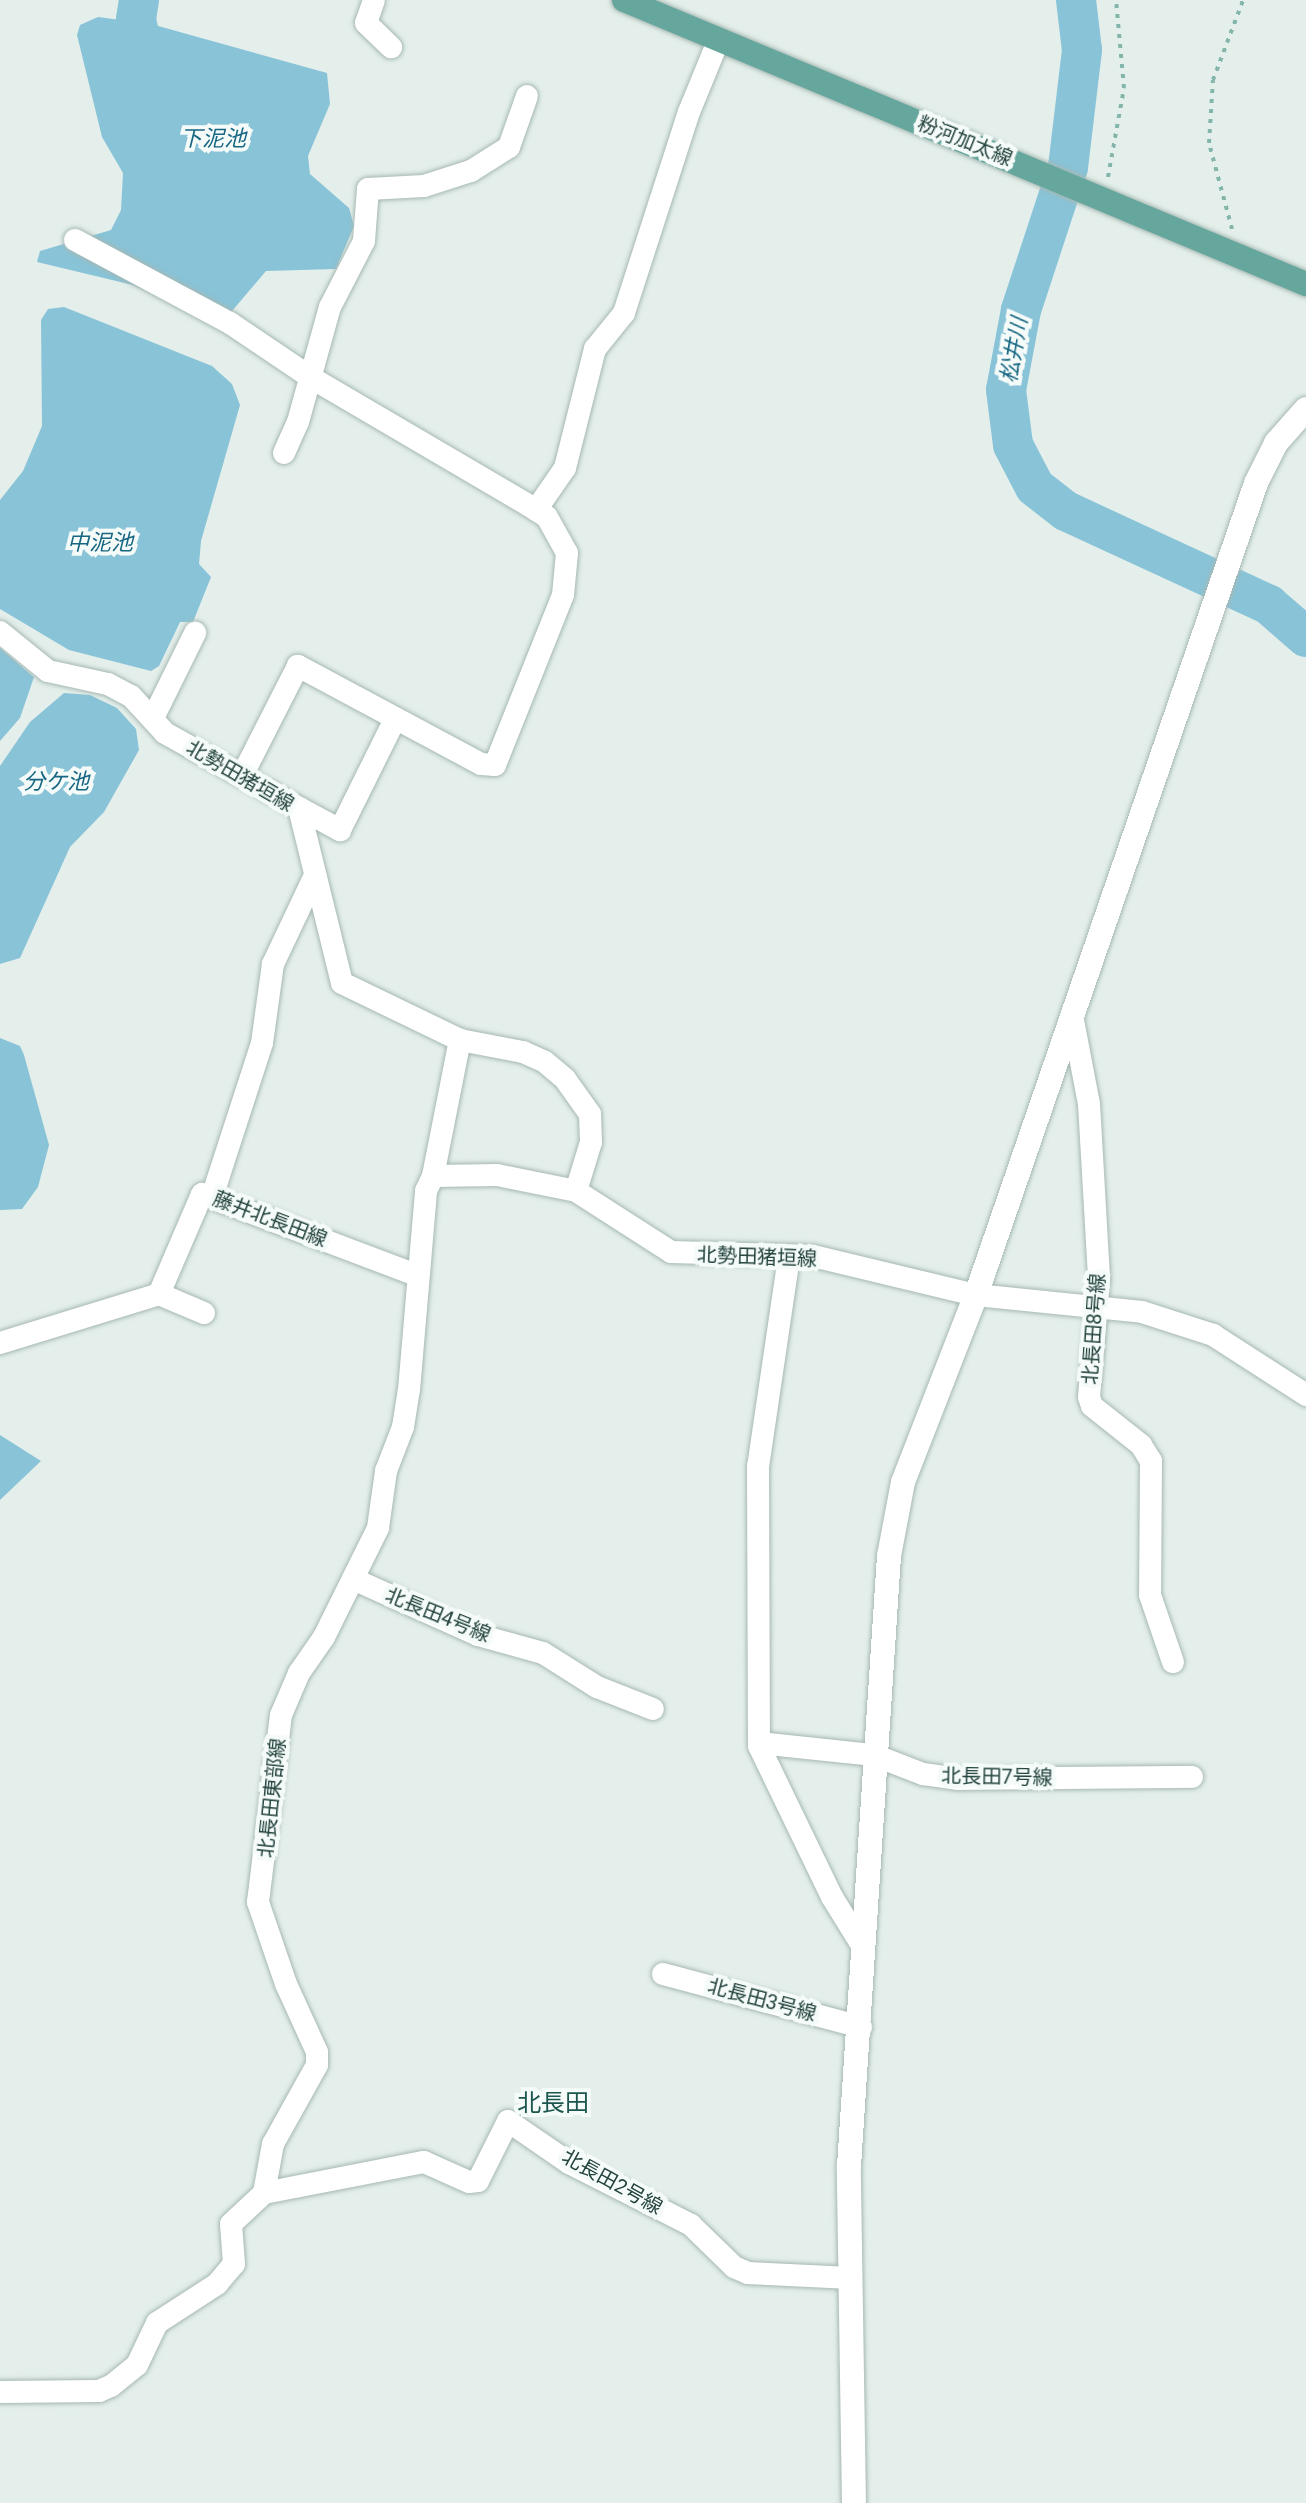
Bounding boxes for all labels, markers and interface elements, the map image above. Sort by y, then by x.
street label: 粉河加太線 [914,111,1016,171]
water label: 下泥池 [180,126,246,152]
water label: 松井川 [995,315,1033,385]
water label: 中泥池 [67,530,133,556]
street label: 北勢田猪垣線 [182,736,298,816]
water label: 分ケ池 [23,769,89,795]
street label: 藤井北長田線 [210,1186,330,1252]
street label: 北勢田猪垣線 [697,1243,817,1271]
street label: 北長田8号線 [1078,1273,1110,1385]
street label: 北長田4号線 [382,1583,494,1647]
street label: 北長田東部線 [254,1737,290,1859]
street label: 北長田7号線 [941,1764,1053,1790]
street label: 北長田3号線 [705,1974,819,2026]
district label: 北長田 [517,2090,589,2118]
street label: 北長田2号線 [558,2145,666,2219]

